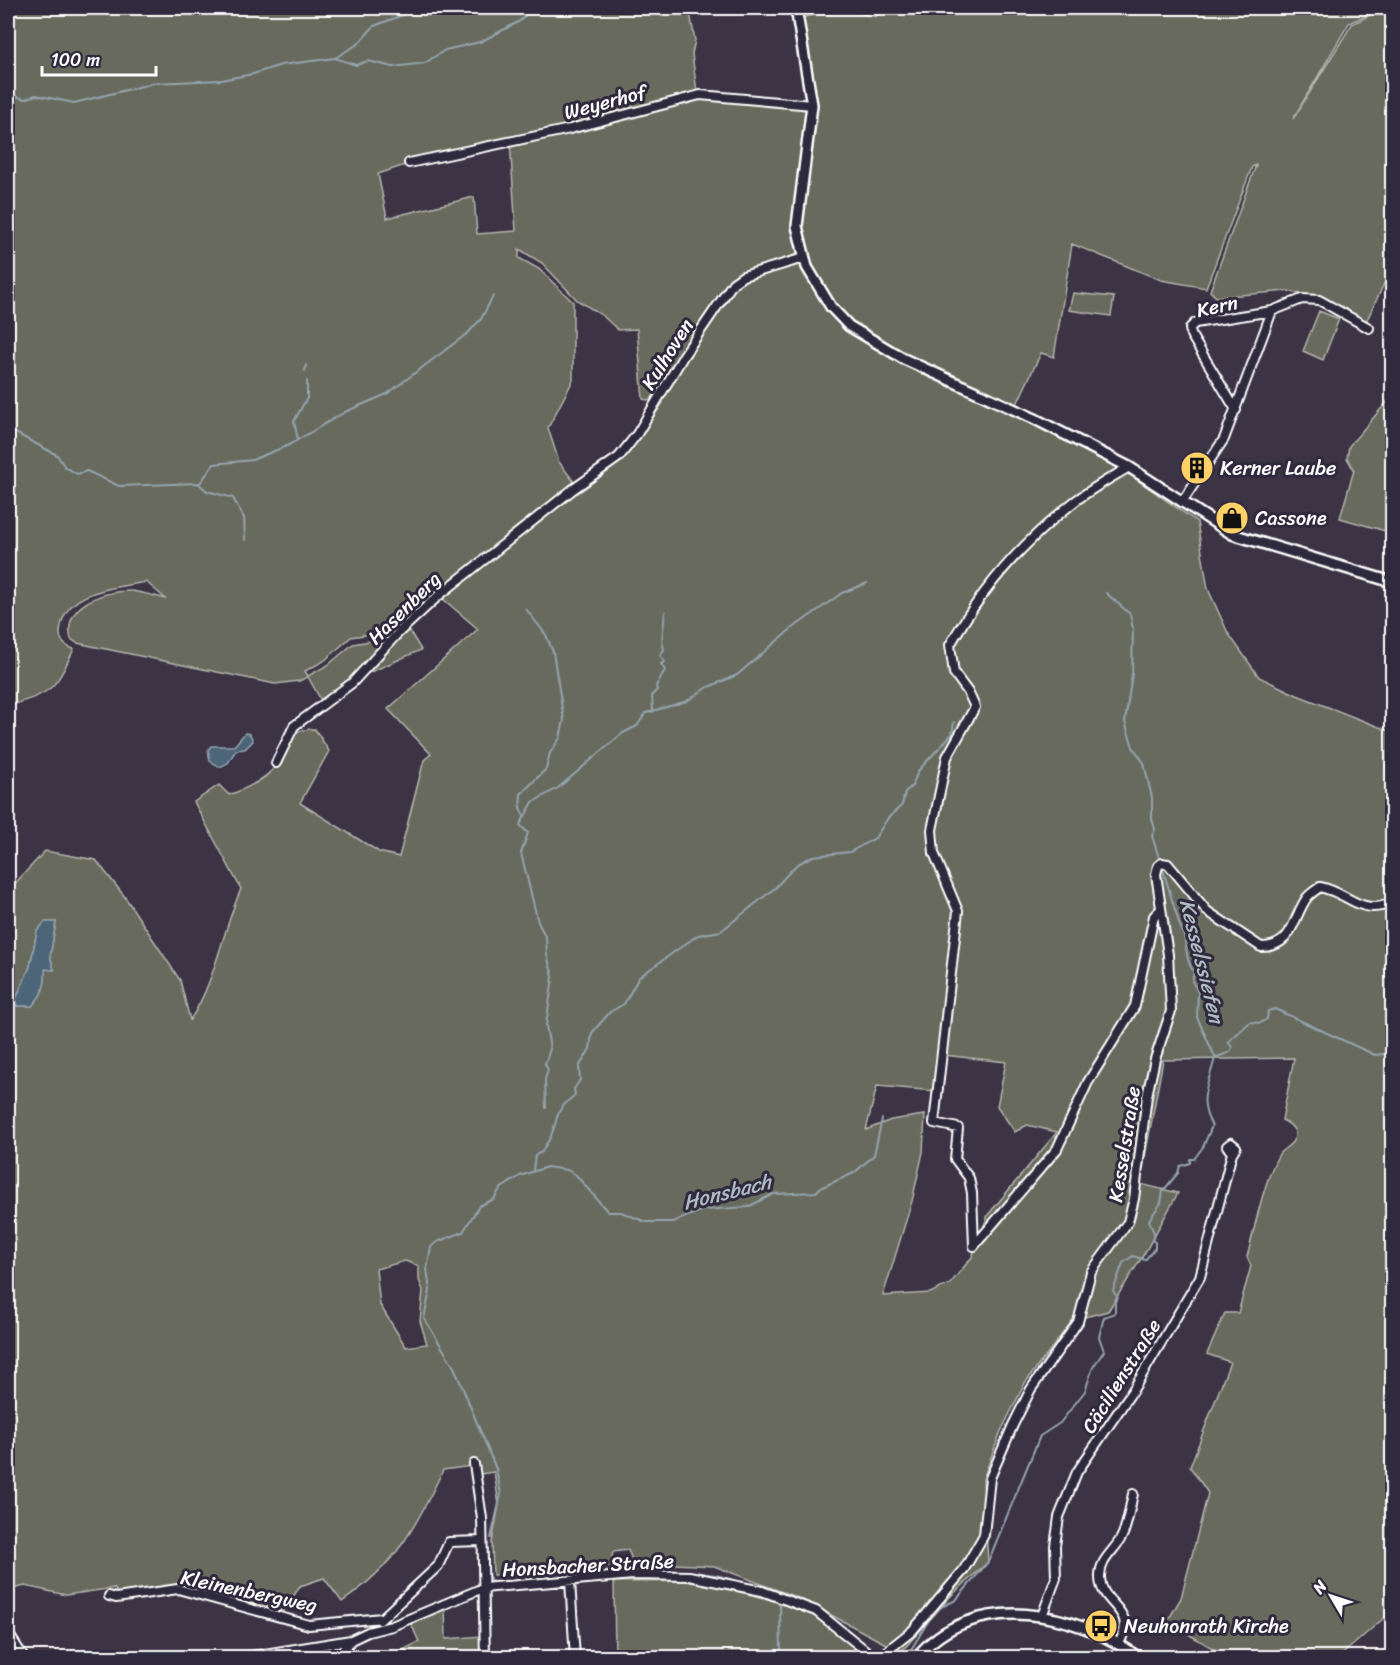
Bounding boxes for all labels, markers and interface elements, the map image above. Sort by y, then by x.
scale bar [42,39,156,77]
text: 100 m [51,44,100,76]
street label: Weyerhof [560,74,653,130]
street label: Kern [1193,285,1241,328]
street label: Kulhoven [632,311,703,397]
building icon: Kerner Laube [1179,450,1215,486]
place label: Kerner Laube [1220,451,1336,486]
shop icon: Cassone [1214,500,1250,536]
place label: Cassone [1255,501,1327,536]
street label: Hasenberg [359,563,450,654]
water label: Kesselssiefen [1168,895,1236,1030]
street label: Kesselstraße [1098,1084,1151,1205]
water label: Honsbach [679,1162,777,1221]
street label: Cäcilienstraße [1072,1312,1171,1441]
street label: Honsbacher Straße [501,1544,675,1587]
street label: Kleinenbergweg [177,1560,320,1623]
north arrow [1301,1566,1361,1626]
text: N [1304,1573,1335,1601]
bus stop icon: Neuhonrath Kirche [1083,1608,1119,1644]
place label: Neuhonrath Kirche [1124,1609,1289,1644]

